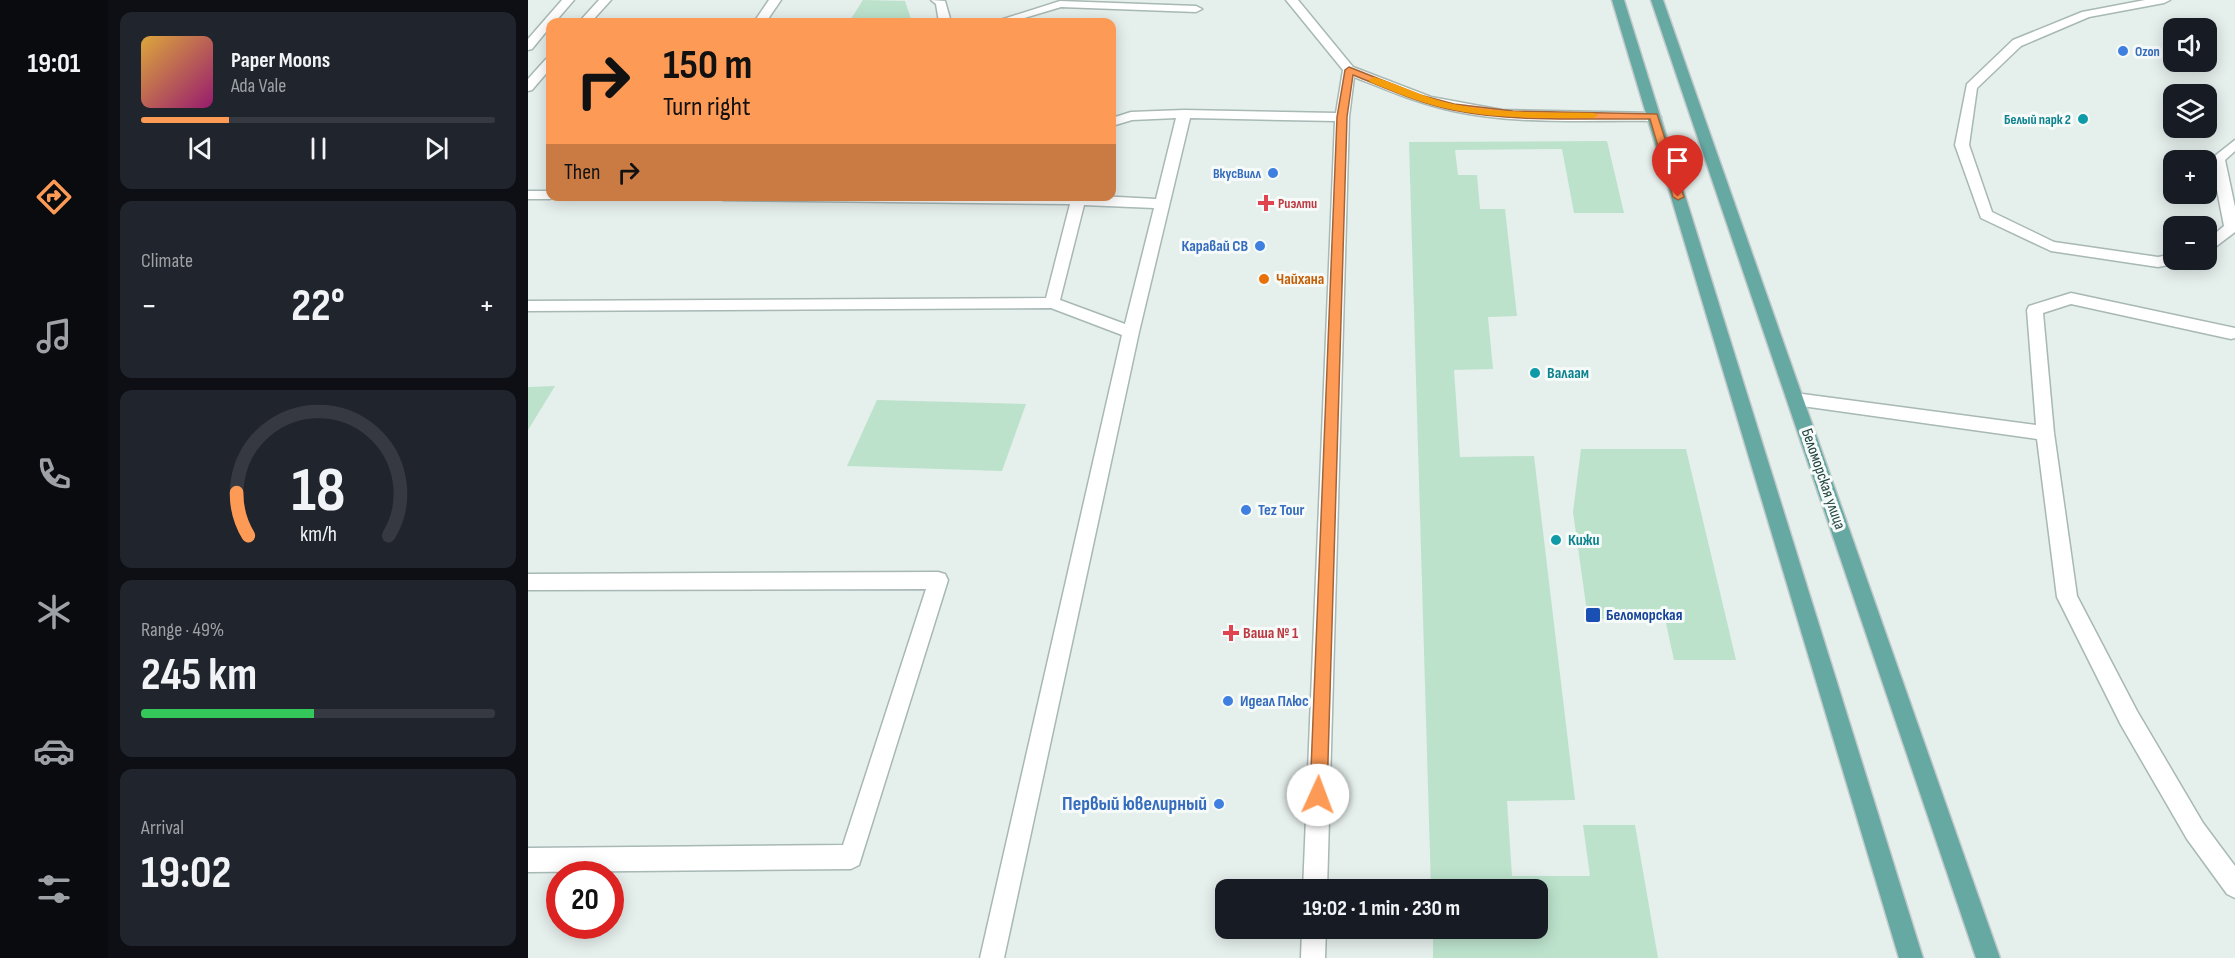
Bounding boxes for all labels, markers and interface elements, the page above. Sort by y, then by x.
map controls [2163,18,2217,270]
button: sound [2163,18,2217,72]
text: 150 m [663,40,752,91]
icon: right [564,42,642,120]
place label: Ozon [2135,43,2160,60]
marker: Ozon [2116,44,2130,58]
text: Paper Moons [231,47,330,74]
text: 19:01 [28,48,80,80]
text: Ada Vale [231,74,286,98]
button: layers [2163,84,2217,138]
text: Turn right [663,91,750,123]
place label: Белый парк 2 [2004,111,2071,128]
marker: Белый парк 2 [2076,112,2090,126]
icon: previous [184,132,217,165]
icon: pause [302,132,335,165]
icon: next [420,132,453,165]
pin [1652,135,1703,197]
icon: arrive [1661,144,1694,177]
button: + [2163,150,2217,204]
icon: right [612,156,645,189]
text: Then [564,159,600,186]
place label: ВкусВилл [1213,165,1261,182]
marker: ВкусВилл [1266,166,1280,180]
icon: directions [33,176,75,218]
place label: Риэлти [1278,195,1317,212]
marker: Риэлти [1259,196,1273,210]
button: − [2163,216,2217,270]
place label: Каравай СВ [1181,237,1248,256]
marker: Каравай СВ [1253,239,1267,253]
text: Climate [141,249,193,273]
place label: Чайхана [1276,270,1324,289]
marker: Чайхана [1257,272,1271,286]
text: 22° [291,279,345,334]
text: − [141,286,157,326]
text: + [479,286,495,326]
icon: music [33,315,75,357]
place label: Валаам [1547,364,1589,383]
marker: Валаам [1528,366,1542,380]
street label: Беломорская улица [1797,426,1849,532]
icon: phone [33,453,75,495]
text: 18 [291,454,345,529]
place label: Tez Tour [1258,501,1304,520]
marker: Tez Tour [1239,503,1253,517]
text: km/h [299,522,337,547]
place label: Кижи [1568,531,1599,550]
marker: Кижи [1549,533,1563,547]
icon: climate [33,591,75,633]
marker: Беломорская [1584,606,1602,624]
place label: Беломорская [1606,606,1682,625]
text: Range · 49% [141,618,224,642]
place label: Ваша № 1 [1243,624,1299,643]
marker: Ваша № 1 [1224,626,1238,640]
text: 245 km [141,648,257,703]
place label: Идеал Плюс [1240,692,1309,711]
marker: Идеал Плюс [1221,694,1235,708]
icon: car [33,730,75,772]
position arrow [1286,763,1350,827]
place label: Первый ювелирный [1062,792,1207,816]
marker: Первый ювелирный [1212,797,1226,811]
text: Arrival [141,816,184,840]
text: 19:02 [141,846,231,901]
speed limit sign: 20 [546,861,624,939]
icon: filters [33,868,75,910]
text: 19:02 · 1 min · 230 m [1303,895,1460,922]

